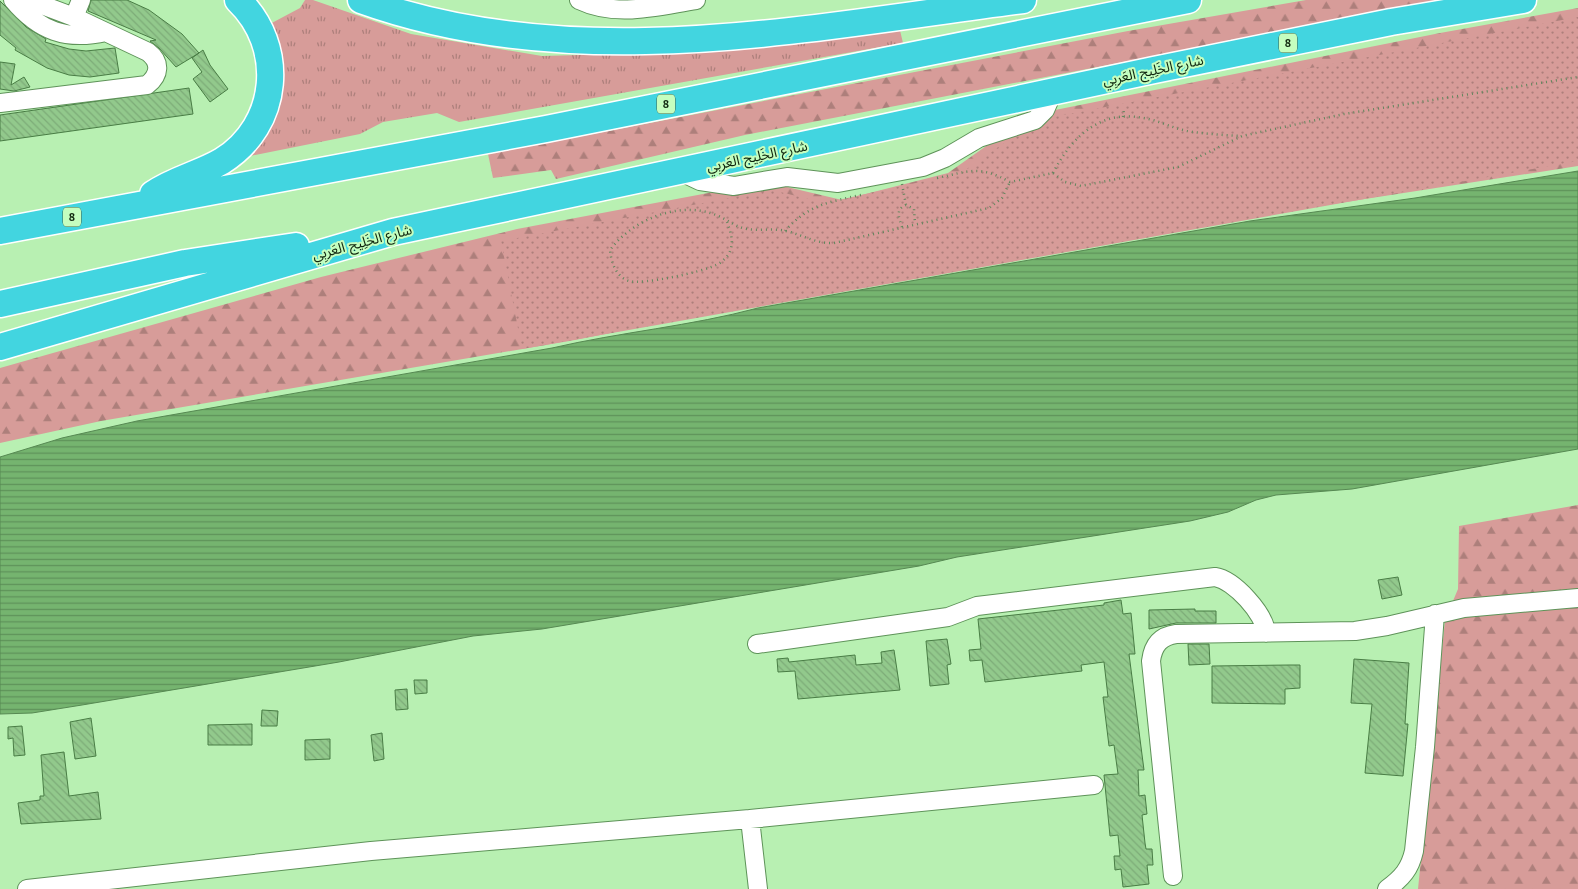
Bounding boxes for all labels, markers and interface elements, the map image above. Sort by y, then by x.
road number: 8 [1279,34,1297,52]
street label: شارع الخَلِيج العَربِي [1101,51,1206,92]
road number: 8 [657,95,675,114]
street label: شارع الخَلِيج العَربِي [705,137,810,178]
road number: 8 [63,208,81,226]
street label: شارع الخَلِيج العَربِي [310,220,414,266]

